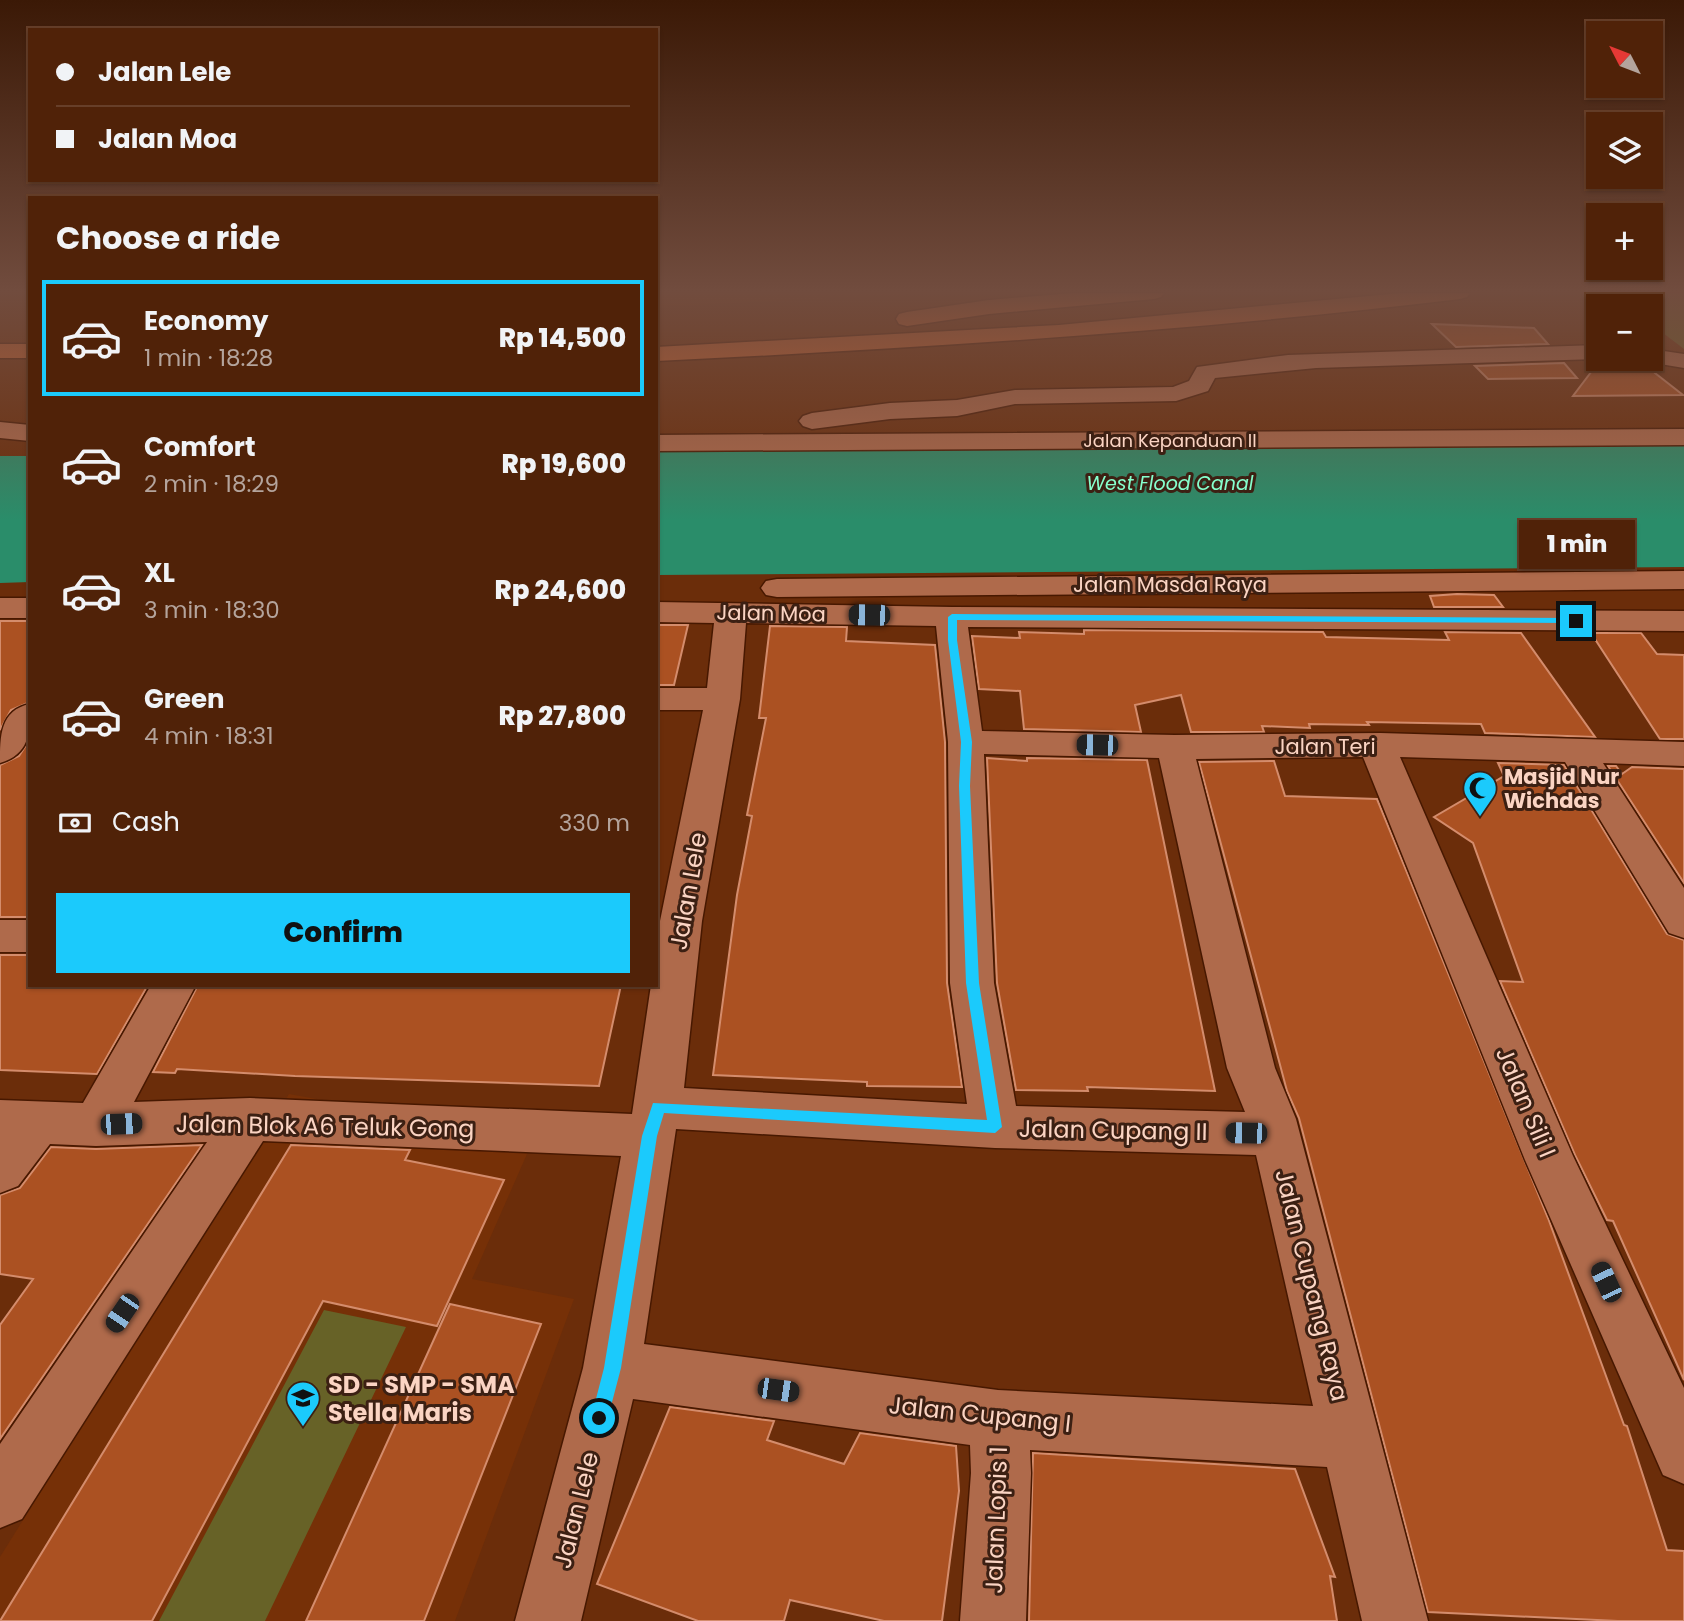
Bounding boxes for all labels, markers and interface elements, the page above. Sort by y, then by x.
north arrow [1586,21,1662,98]
map controls [1586,21,1663,371]
text: Jalan Lele [98,54,231,90]
button: layers [1586,112,1663,189]
text: Jalan Moa [98,121,237,157]
button: + [1586,203,1663,280]
text: Choose a ride [56,215,280,260]
button: − [1586,294,1663,371]
text: Economy [144,303,268,339]
icon: car [60,307,123,370]
text: Rp 14,500 [499,320,626,356]
text: 1 min · 18:28 [144,342,273,374]
street label: Jalan Kepanduan II [1083,428,1257,453]
text: Comfort [144,429,256,465]
icon: car [60,433,123,496]
text: Rp 19,600 [502,446,626,482]
text: 2 min · 18:29 [144,468,279,500]
water label: West Flood Canal [1086,470,1254,497]
callout: 1 min [1518,520,1634,568]
text: 1 min [1547,528,1607,560]
text: XL [144,555,175,591]
icon: car [60,559,123,622]
street label: Jalan Masda Raya [1073,570,1267,599]
text: Rp 24,600 [495,572,626,608]
text: 3 min · 18:30 [144,594,280,626]
street label: Jalan Moa [716,598,826,628]
car [848,604,891,626]
route end [1560,605,1592,637]
text: Green [144,681,225,717]
icon: car [60,685,123,748]
text: Rp 27,800 [498,698,626,734]
text: 4 min · 18:31 [144,720,274,752]
street label: Jalan Teri [1274,732,1376,761]
car [1076,734,1119,756]
place label: Masjid Nur Wichdas [1504,762,1619,815]
mosque icon: Masjid Nur Wichdas [1461,769,1499,818]
icon: cash [56,804,94,842]
text: Cash [112,804,180,840]
text: 330 m [559,807,630,839]
street label: Jalan Lele [661,830,715,952]
button: Confirm [56,893,630,973]
street label: Jalan Sili I [1488,1042,1564,1162]
street label: Jalan Blok A6 Teluk Gong [175,1107,475,1145]
street label: Jalan Cupang II [1018,1112,1208,1148]
car [100,1113,143,1135]
car [1225,1122,1268,1144]
street label: Jalan Cupang Raya [1267,1166,1357,1404]
car [1588,1259,1625,1305]
car [102,1290,143,1336]
place label: SD - SMP - SMA Stella Maris [328,1368,515,1429]
car [756,1377,801,1403]
school or university icon: SD - SMP - SMA Stella Maris [284,1379,322,1428]
street label: Jalan Cupang I [887,1388,1073,1440]
route start [583,1402,615,1434]
street label: Jalan Lopis 1 [977,1446,1015,1594]
street label: Jalan Lele [546,1448,606,1572]

